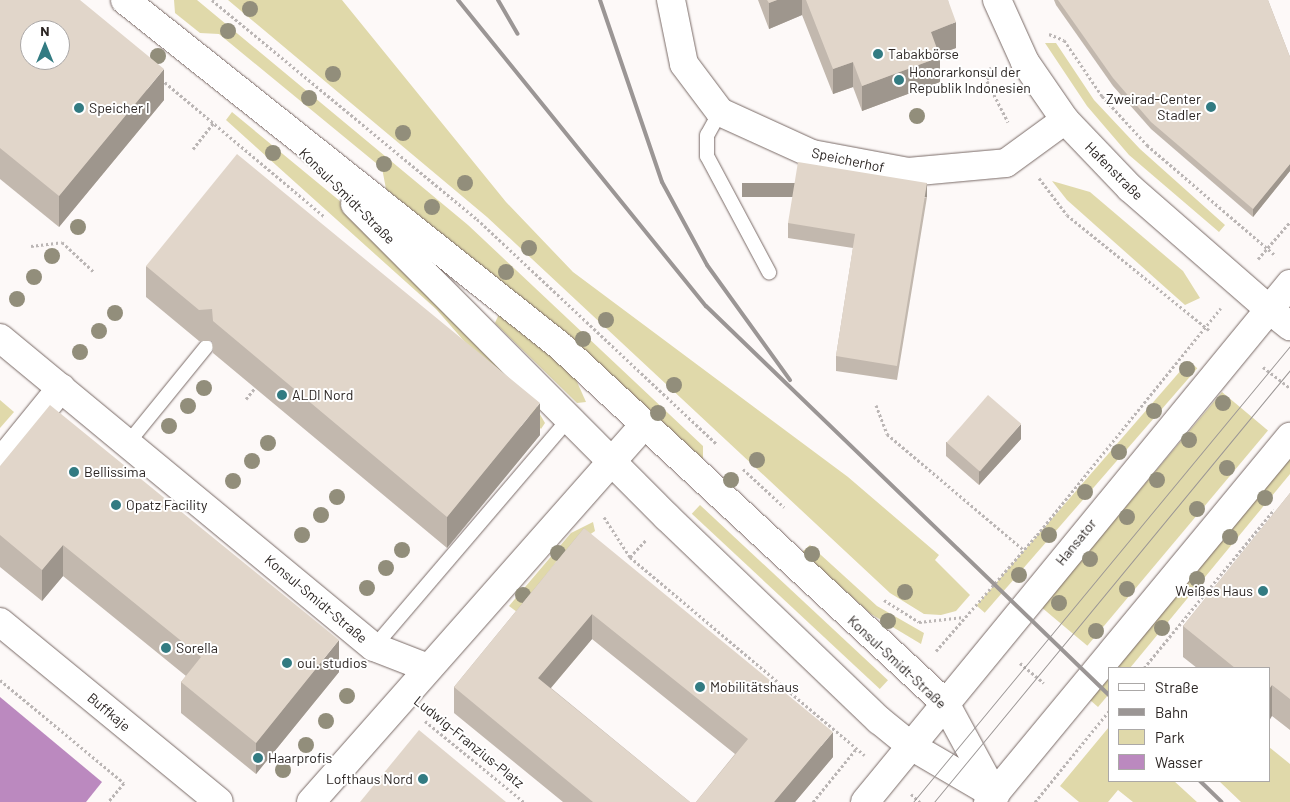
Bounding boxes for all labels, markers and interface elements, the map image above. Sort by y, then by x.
north arrow [20,20,70,70]
text: N [40,22,50,39]
place label: Tabakbörse [888,46,959,62]
marker: Tabakbörse [872,48,884,60]
place label: Honorarkonsul der Republik Indonesien [909,64,1031,96]
marker: Honorarkonsul der Republik Indonesien [893,74,905,86]
place label: Zweirad-Center Stadler [1106,91,1201,124]
place label: Speicher I [89,100,150,116]
marker: Zweirad-Center Stadler [1205,101,1217,113]
marker: Speicher I [73,102,85,114]
street label: Hafenstraße [1082,139,1146,203]
street label: Speicherhof [810,144,886,176]
street label: Konsul-Smidt-Straße [296,145,398,247]
place label: ALDI Nord [292,387,353,403]
marker: ALDI Nord [276,389,288,401]
place label: Bellissima [84,464,146,480]
marker: Bellissima [68,466,80,478]
place label: Opatz Facility [126,497,208,513]
marker: Opatz Facility [110,499,122,511]
street label: Hansator [1052,515,1100,569]
street label: Konsul-Smidt-Straße [261,551,371,647]
place label: Weißes Haus [1175,583,1253,599]
marker: Weißes Haus [1257,585,1269,597]
street label: Konsul-Smidt-Straße [844,612,950,712]
place label: Sorella [176,640,218,656]
marker: Sorella [160,642,172,654]
place label: oui. studios [297,655,367,671]
marker: oui. studios [281,657,293,669]
legend [1108,667,1270,782]
text: Straße [1155,678,1199,696]
place label: Mobilitätshaus [710,679,799,695]
marker: Mobilitätshaus [694,681,706,693]
street label: Buffkaje [84,689,134,735]
street label: Ludwig-Franzius-Platz [411,692,527,792]
text: Bahn [1155,703,1188,721]
text: Park [1155,728,1184,746]
place label: Haarprofis [268,750,332,766]
marker: Haarprofis [252,752,264,764]
text: Wasser [1155,753,1203,771]
place label: Lofthaus Nord [326,771,413,787]
marker: Lofthaus Nord [417,773,429,785]

